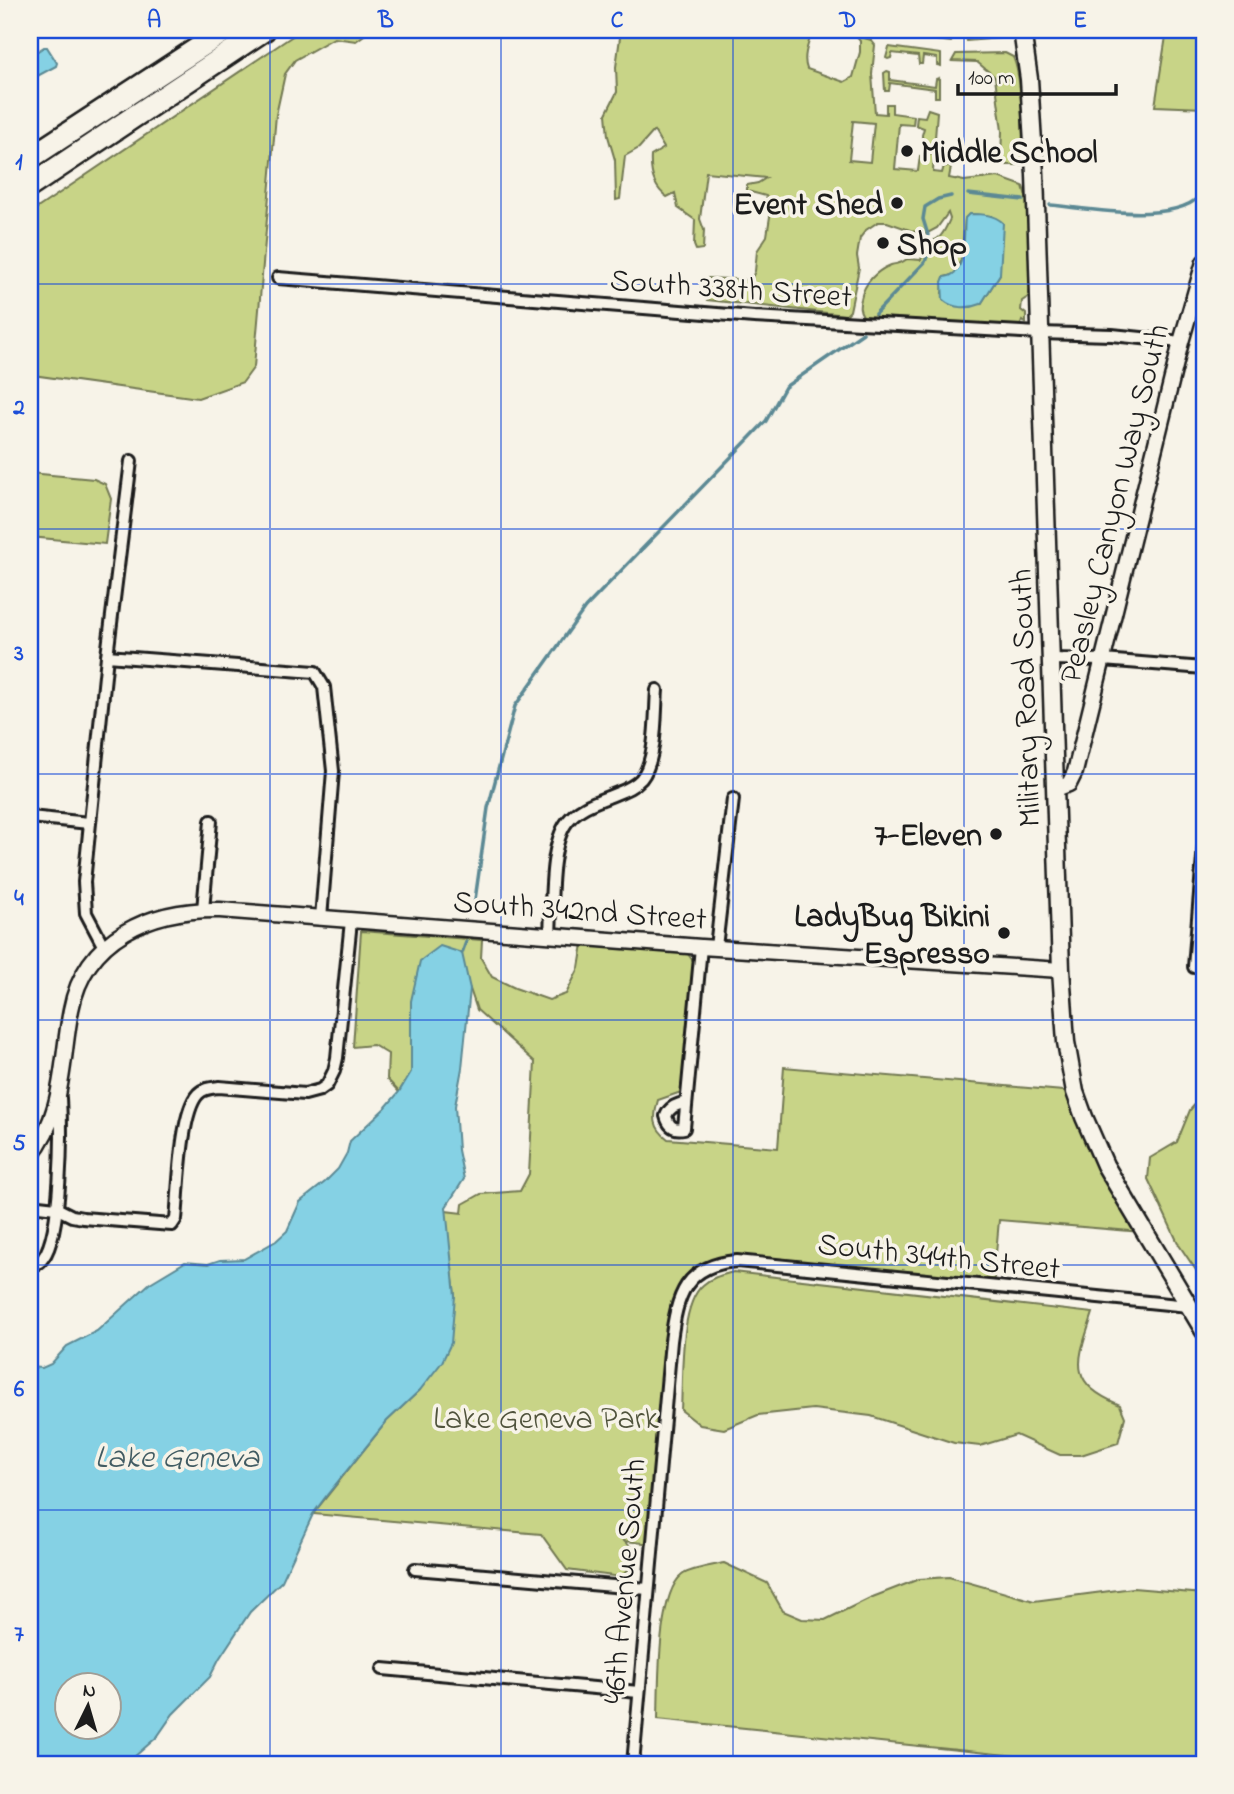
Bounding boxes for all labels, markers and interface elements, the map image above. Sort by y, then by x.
text: A [147,5,161,38]
text: B [377,5,394,38]
text: C [611,5,624,38]
text: D [839,5,856,38]
text: E [1073,5,1087,38]
scale bar [958,52,1115,96]
text: 100 m [968,64,1014,94]
place label: Middle School [921,131,1098,178]
marker: Middle School [899,143,915,159]
text: 1 [15,147,23,180]
place label: Event Shed [733,183,883,230]
marker: Event Shed [889,195,905,211]
place label: Shop [897,223,967,270]
marker: Shop [875,235,891,251]
street label: South 338th Street [608,259,854,322]
street label: Peasley Canyon Way South [1049,319,1184,689]
text: 2 [12,392,25,425]
street label: Military Road South [999,568,1056,828]
text: 3 [13,638,24,671]
place label: 7-Eleven [874,814,982,861]
marker: 7-Eleven [988,826,1004,842]
street label: South 342nd Street [451,880,708,945]
text: 4 [14,883,24,916]
place label: LadyBug Bikini Espresso [794,895,990,979]
marker: LadyBug Bikini Espresso [996,925,1012,941]
text: 5 [12,1128,26,1161]
street label: South 344th Street [815,1222,1062,1295]
text: 6 [14,1374,25,1407]
park label: Lake Geneva Park [433,1397,660,1444]
water label: Lake Geneva [95,1435,260,1483]
street label: 46th Avenue South [592,1457,661,1706]
text: 7 [14,1619,24,1652]
north arrow [52,1672,122,1742]
text: N [82,1678,97,1706]

